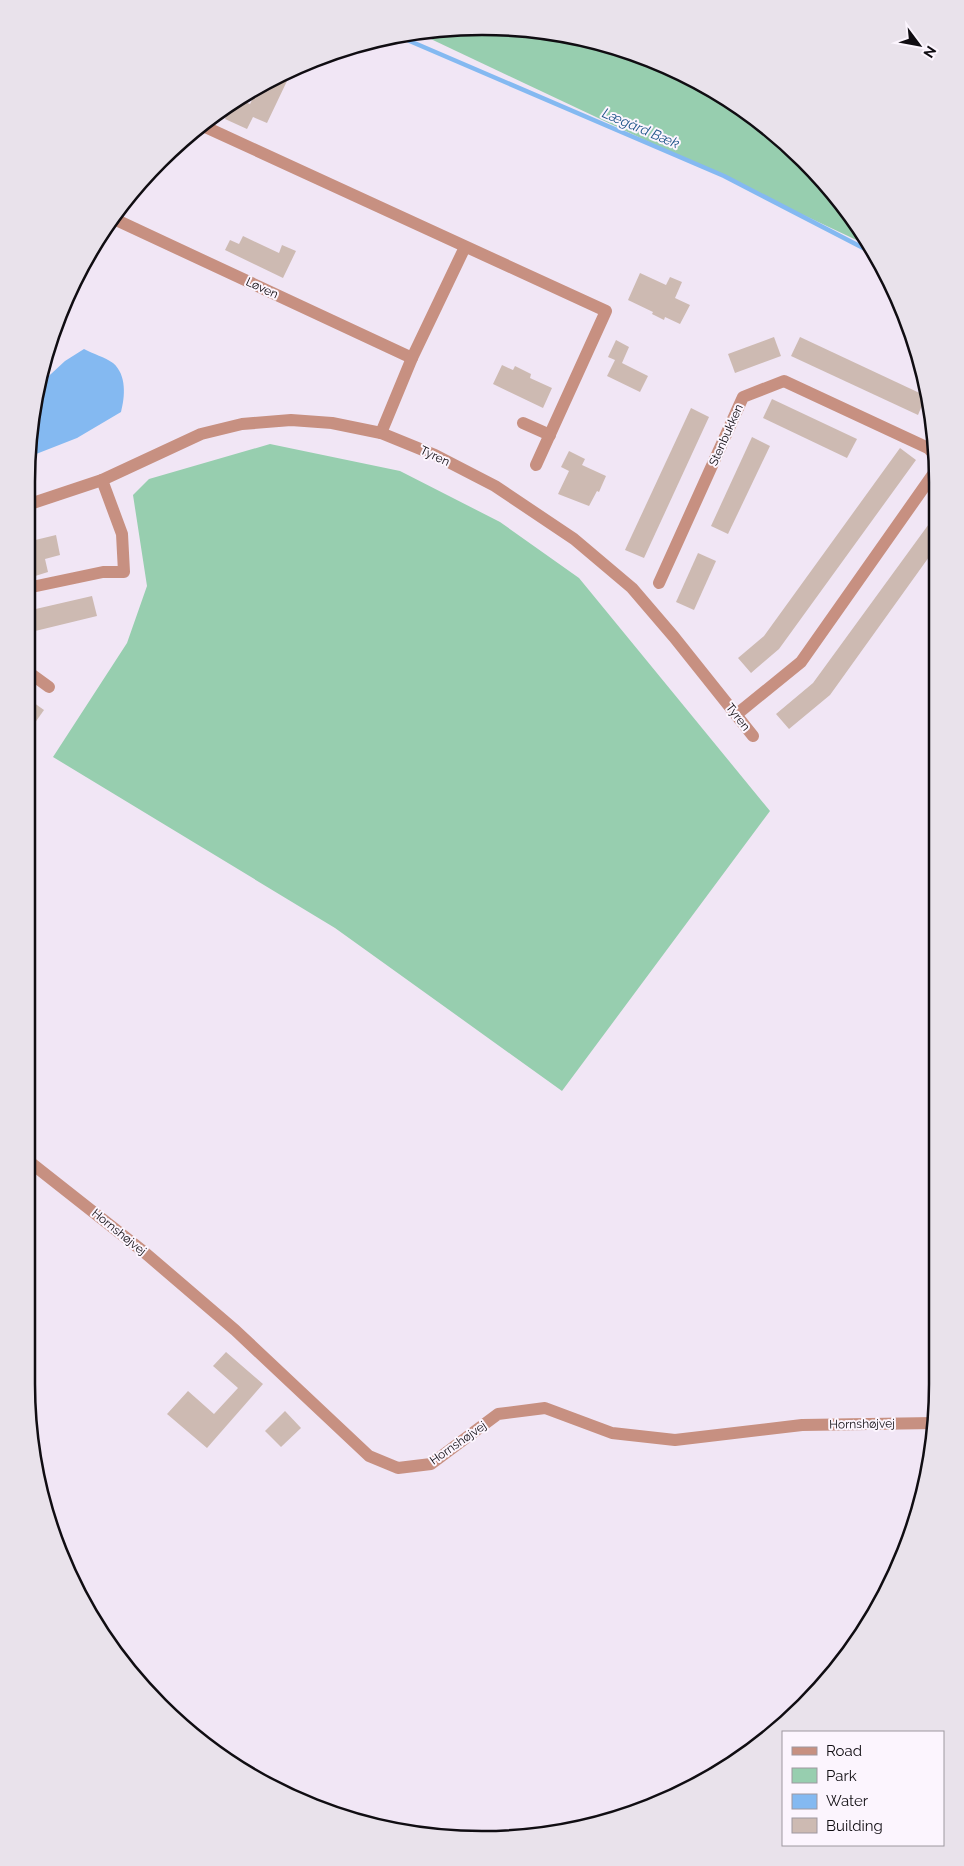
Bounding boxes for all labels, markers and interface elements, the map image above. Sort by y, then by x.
north arrow [894,20,944,70]
text: N [920,43,940,61]
water label: Lægård Bæk [600,105,682,152]
street label: Løven [244,274,280,302]
street label: Stenbukken [706,402,746,468]
street label: Tyren [418,443,452,469]
street label: Tyren [723,701,753,733]
street label: Hornshøjvej [89,1206,149,1258]
street label: Hornshøjvej [829,1416,895,1432]
street label: Hornshøjvej [427,1418,489,1468]
legend [782,1731,944,1846]
text: Road [826,1742,862,1760]
text: Park [826,1767,857,1785]
text: Water [826,1792,869,1810]
text: Building [826,1817,883,1835]

